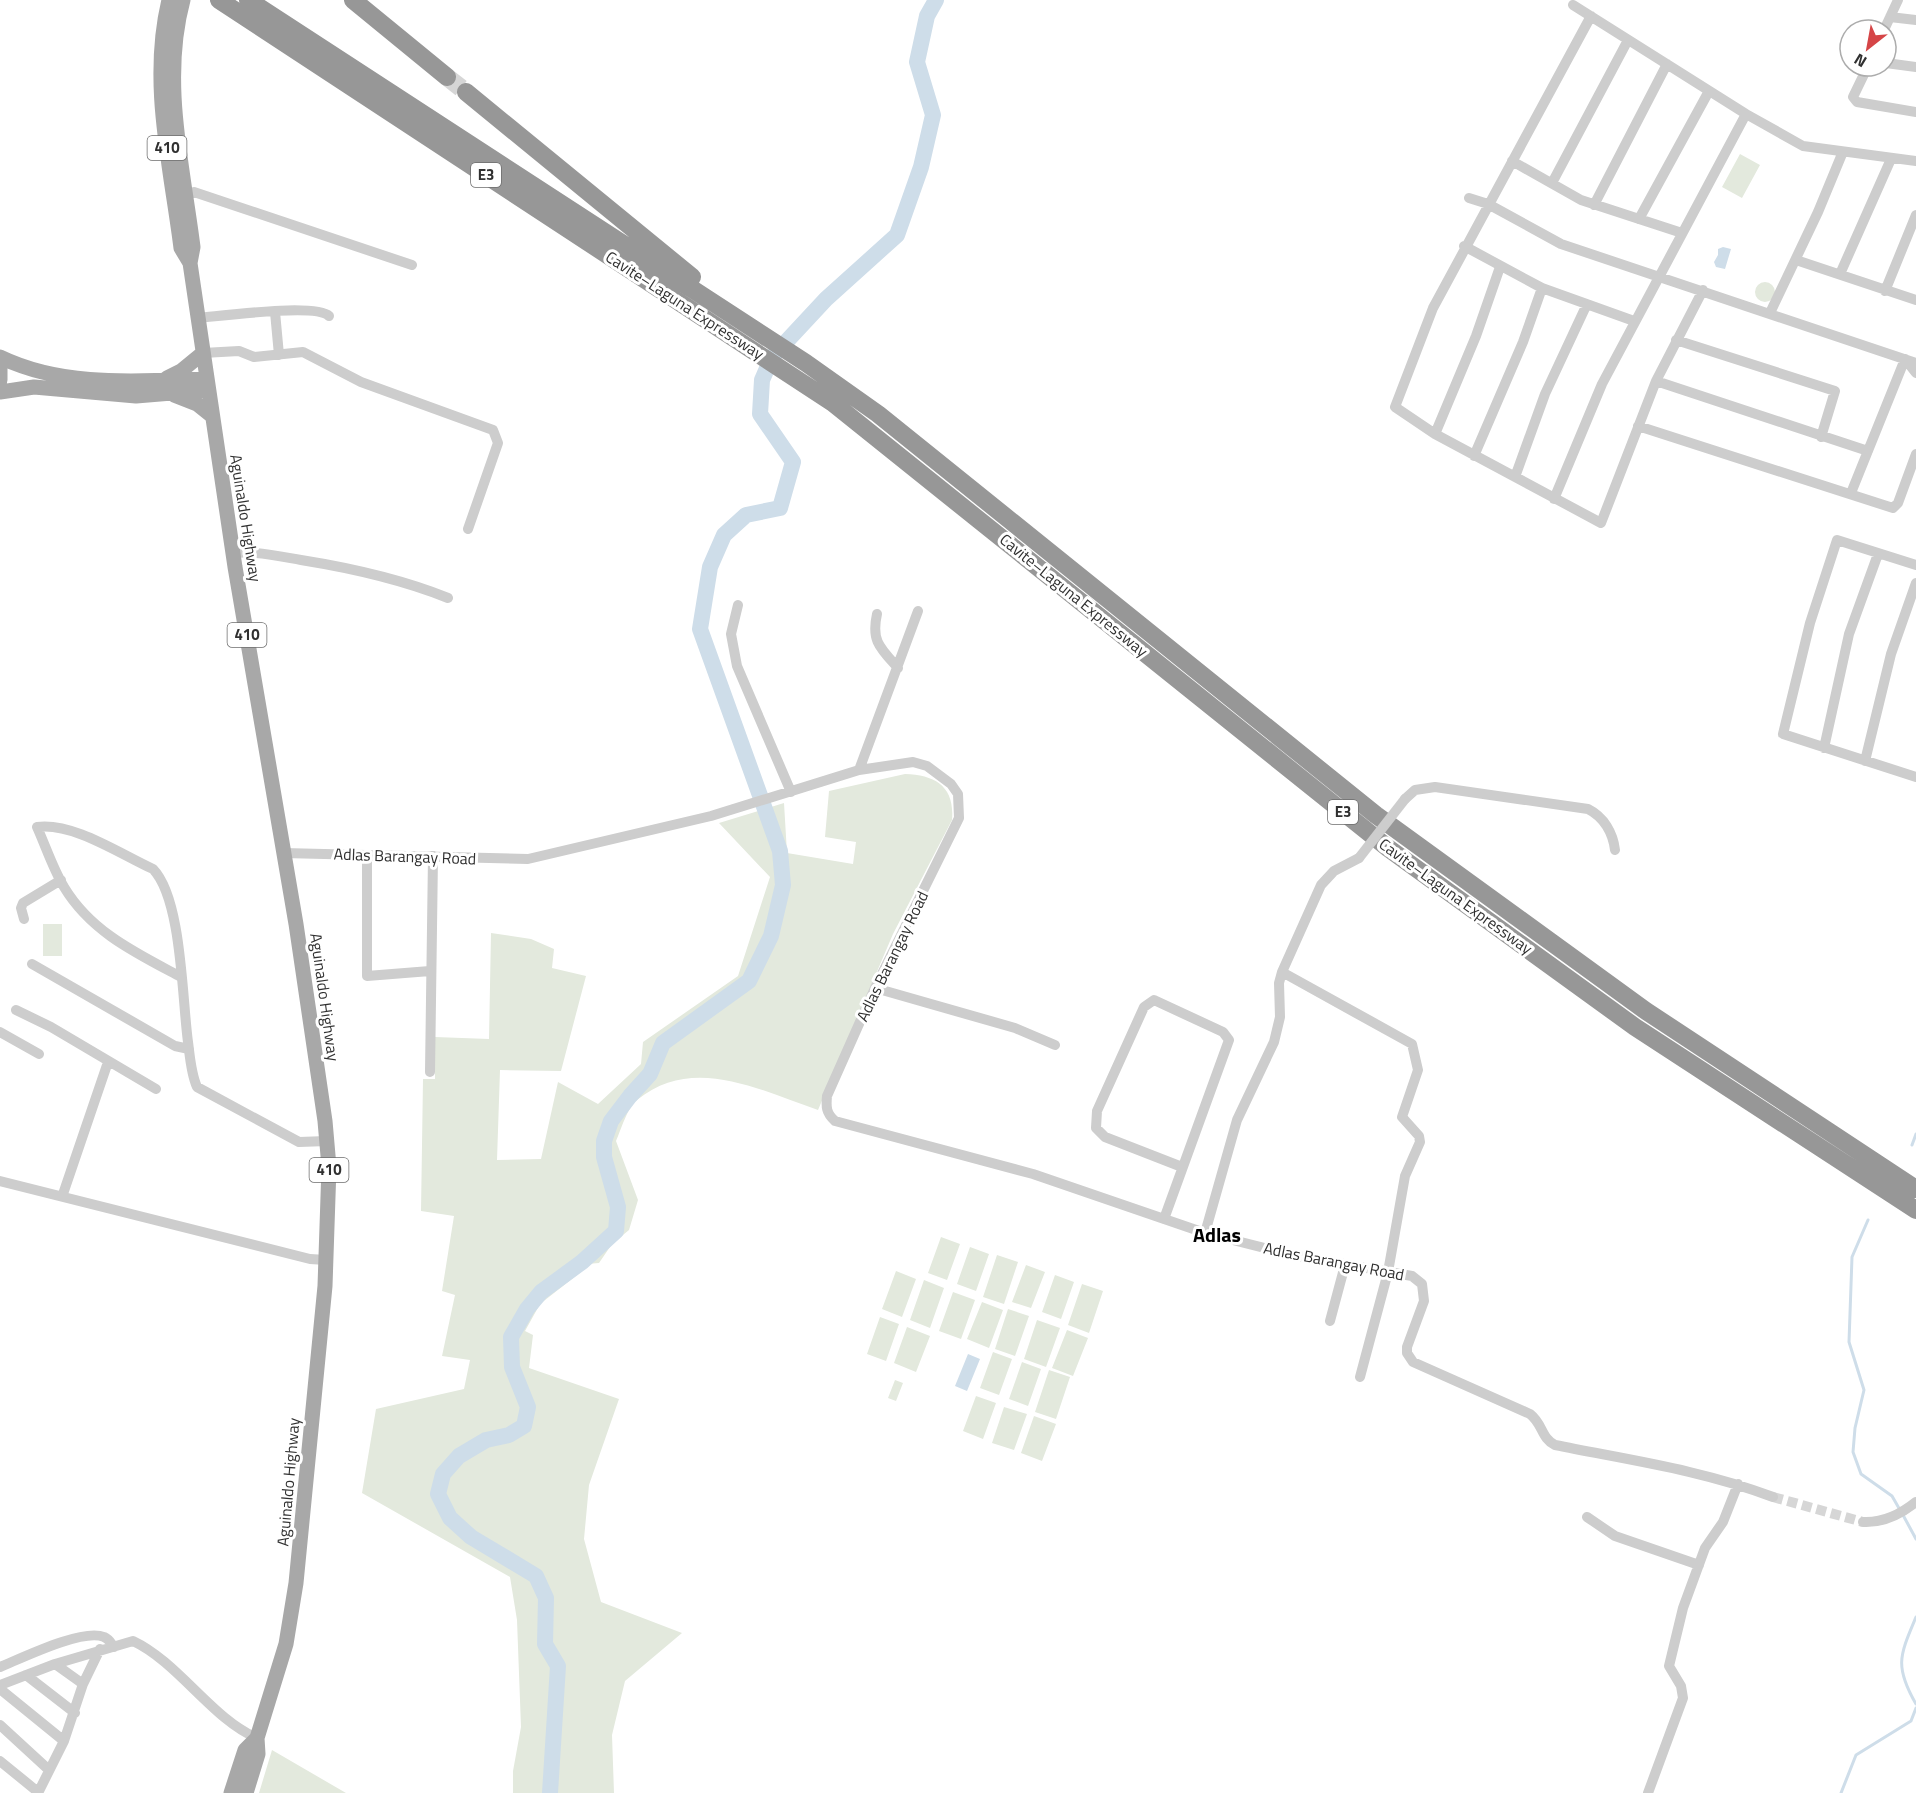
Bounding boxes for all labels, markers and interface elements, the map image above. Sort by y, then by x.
north arrow [1838,18,1898,78]
text: N [1849,48,1871,74]
road number: 410 [148,136,186,160]
road number: E3 [471,163,501,187]
street label: Cavite–Laguna Expressway [601,245,769,366]
street label: Aguinaldo Highway [224,452,268,584]
street label: Cavite–Laguna Expressway [995,528,1154,663]
road number: 410 [228,623,266,647]
road number: E3 [1328,800,1358,824]
street label: Cavite–Laguna Expressway [1374,832,1538,960]
street label: Adlas Barangay Road [333,842,477,870]
street label: Adlas Barangay Road [850,887,934,1025]
street label: Aguinaldo Highway [304,931,346,1063]
road number: 410 [310,1158,348,1182]
district label: Adlas [1193,1219,1241,1250]
street label: Adlas Barangay Road [1262,1236,1406,1286]
street label: Aguinaldo Highway [270,1416,306,1547]

